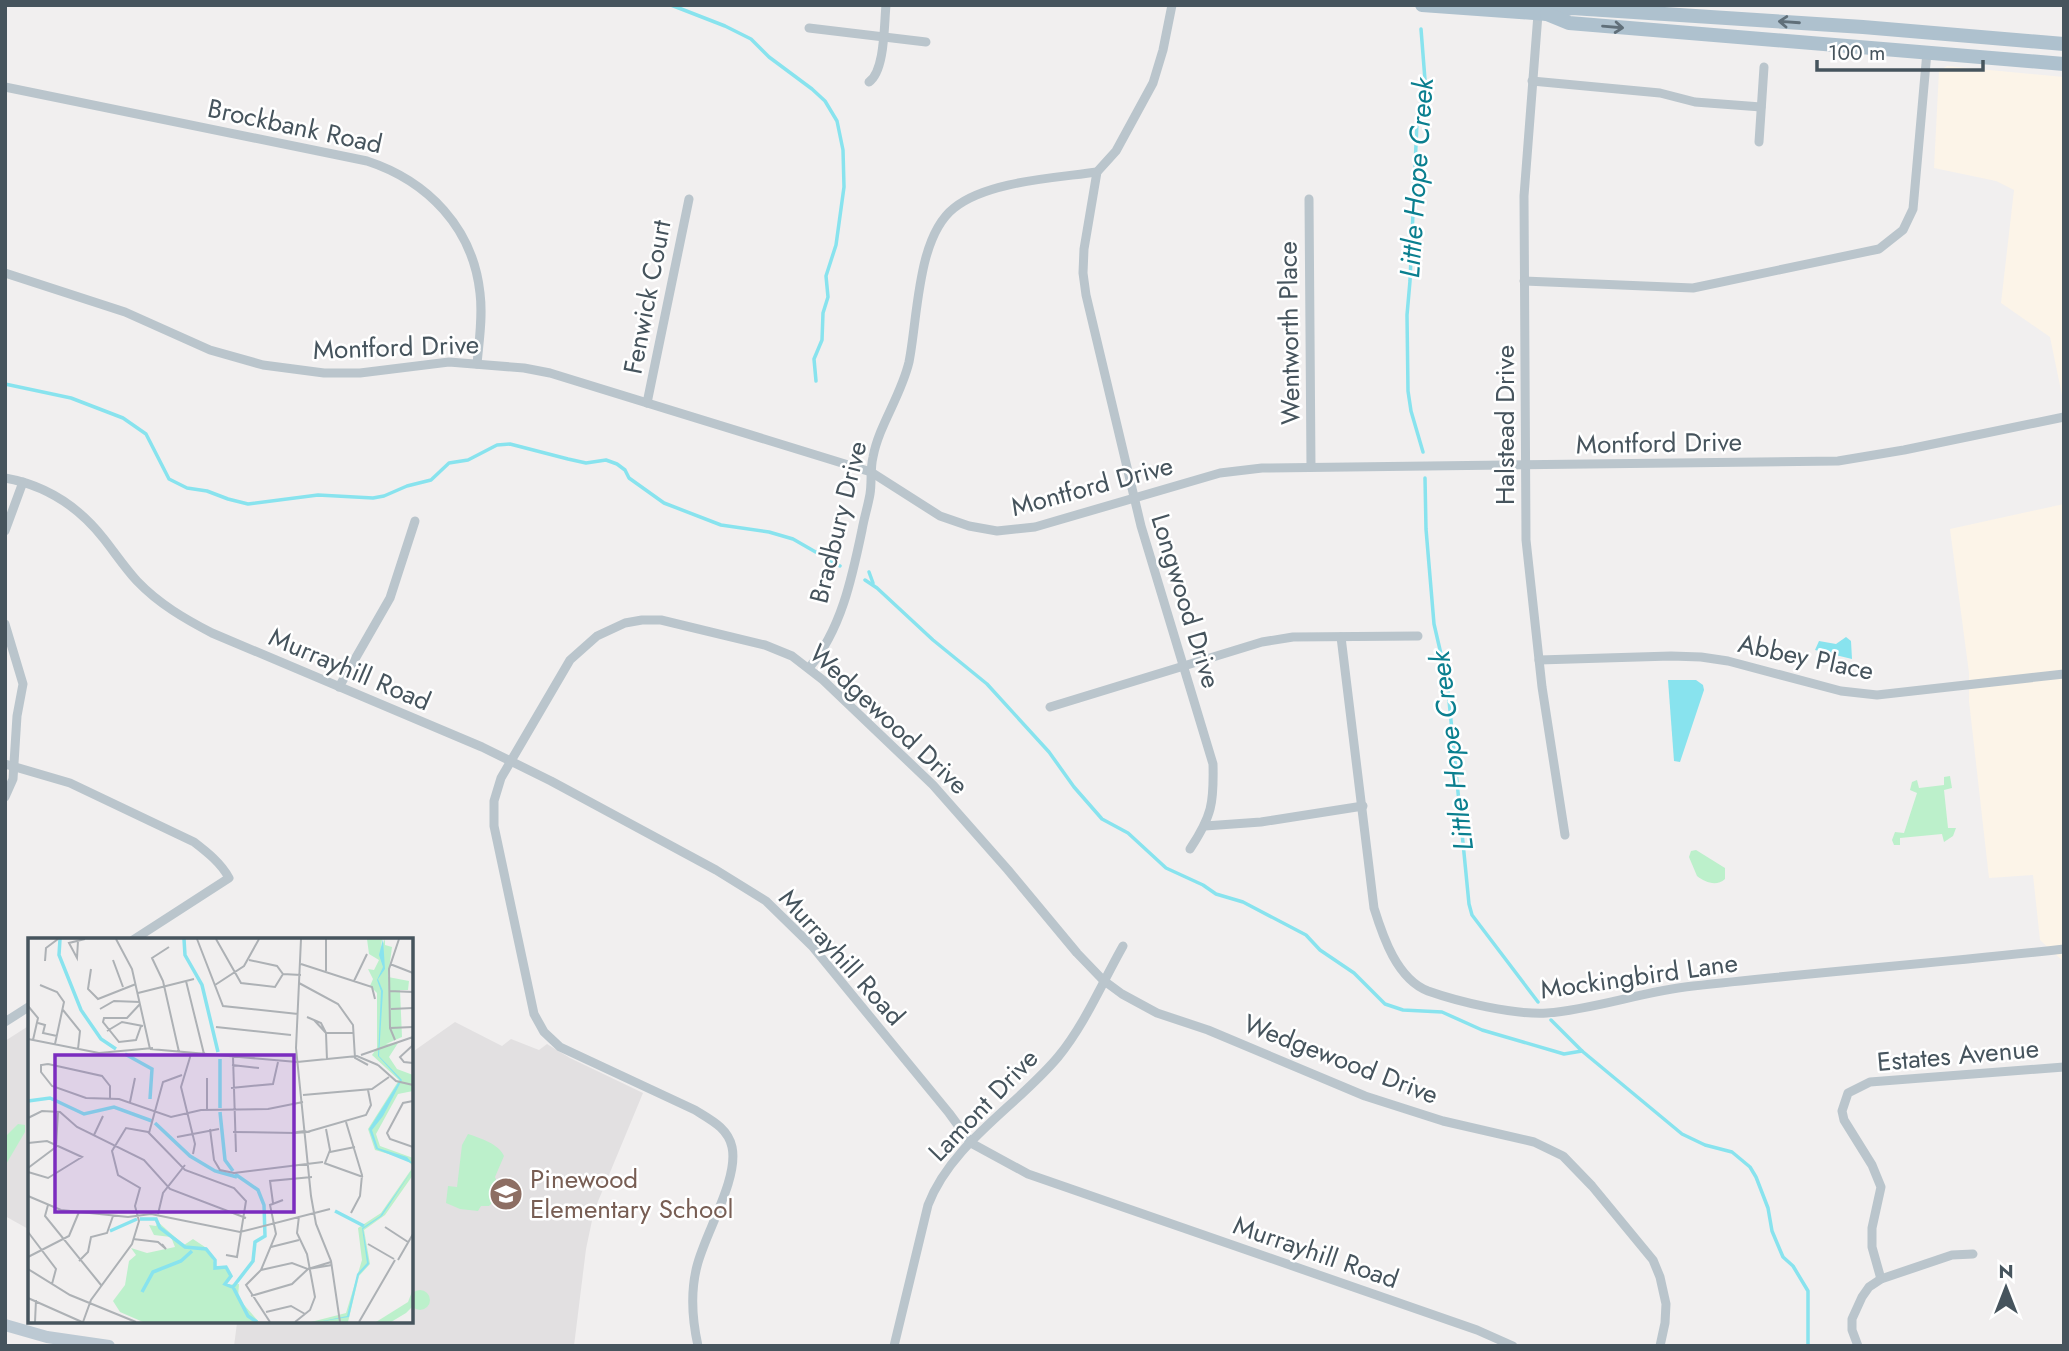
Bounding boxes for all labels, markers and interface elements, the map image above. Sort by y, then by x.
one-way arrow [1779,15,1801,28]
one-way arrow [1602,21,1624,34]
scale bar [1817,28,1983,72]
text: 100 m [1828,38,1885,68]
water label: Little Hope Creek [1389,75,1444,280]
street label: Brockbank Road [204,89,386,163]
street label: Fenwick Court [613,216,681,377]
street label: Wentworth Place [1268,241,1310,425]
street label: Montford Drive [312,325,480,369]
street label: Halstead Drive [1486,345,1524,505]
street label: Montford Drive [1576,423,1742,463]
street label: Bradbury Drive [799,437,877,607]
street label: Montford Drive [1007,446,1177,526]
street label: Longwood Drive [1141,509,1231,693]
street label: Murrayhill Road [263,618,437,720]
street label: Abbey Place [1735,624,1877,690]
street label: Wedgewood Drive [801,635,977,803]
water label: Little Hope Creek [1419,648,1484,853]
street label: Murrayhill Road [770,880,914,1034]
inset map [28,938,413,1323]
street label: Mockingbird Lane [1538,943,1740,1009]
street label: Wedgewood Drive [1238,1004,1444,1114]
street label: Estates Avenue [1875,1029,2041,1081]
street label: Lamont Drive [919,1040,1047,1170]
place label: Pinewood Elementary School [530,1160,733,1228]
school or university icon: Pinewood Elementary School [487,1175,525,1213]
street label: Murrayhill Road [1228,1206,1404,1298]
north arrow [1971,1253,2041,1323]
text: N [1998,1258,2014,1285]

